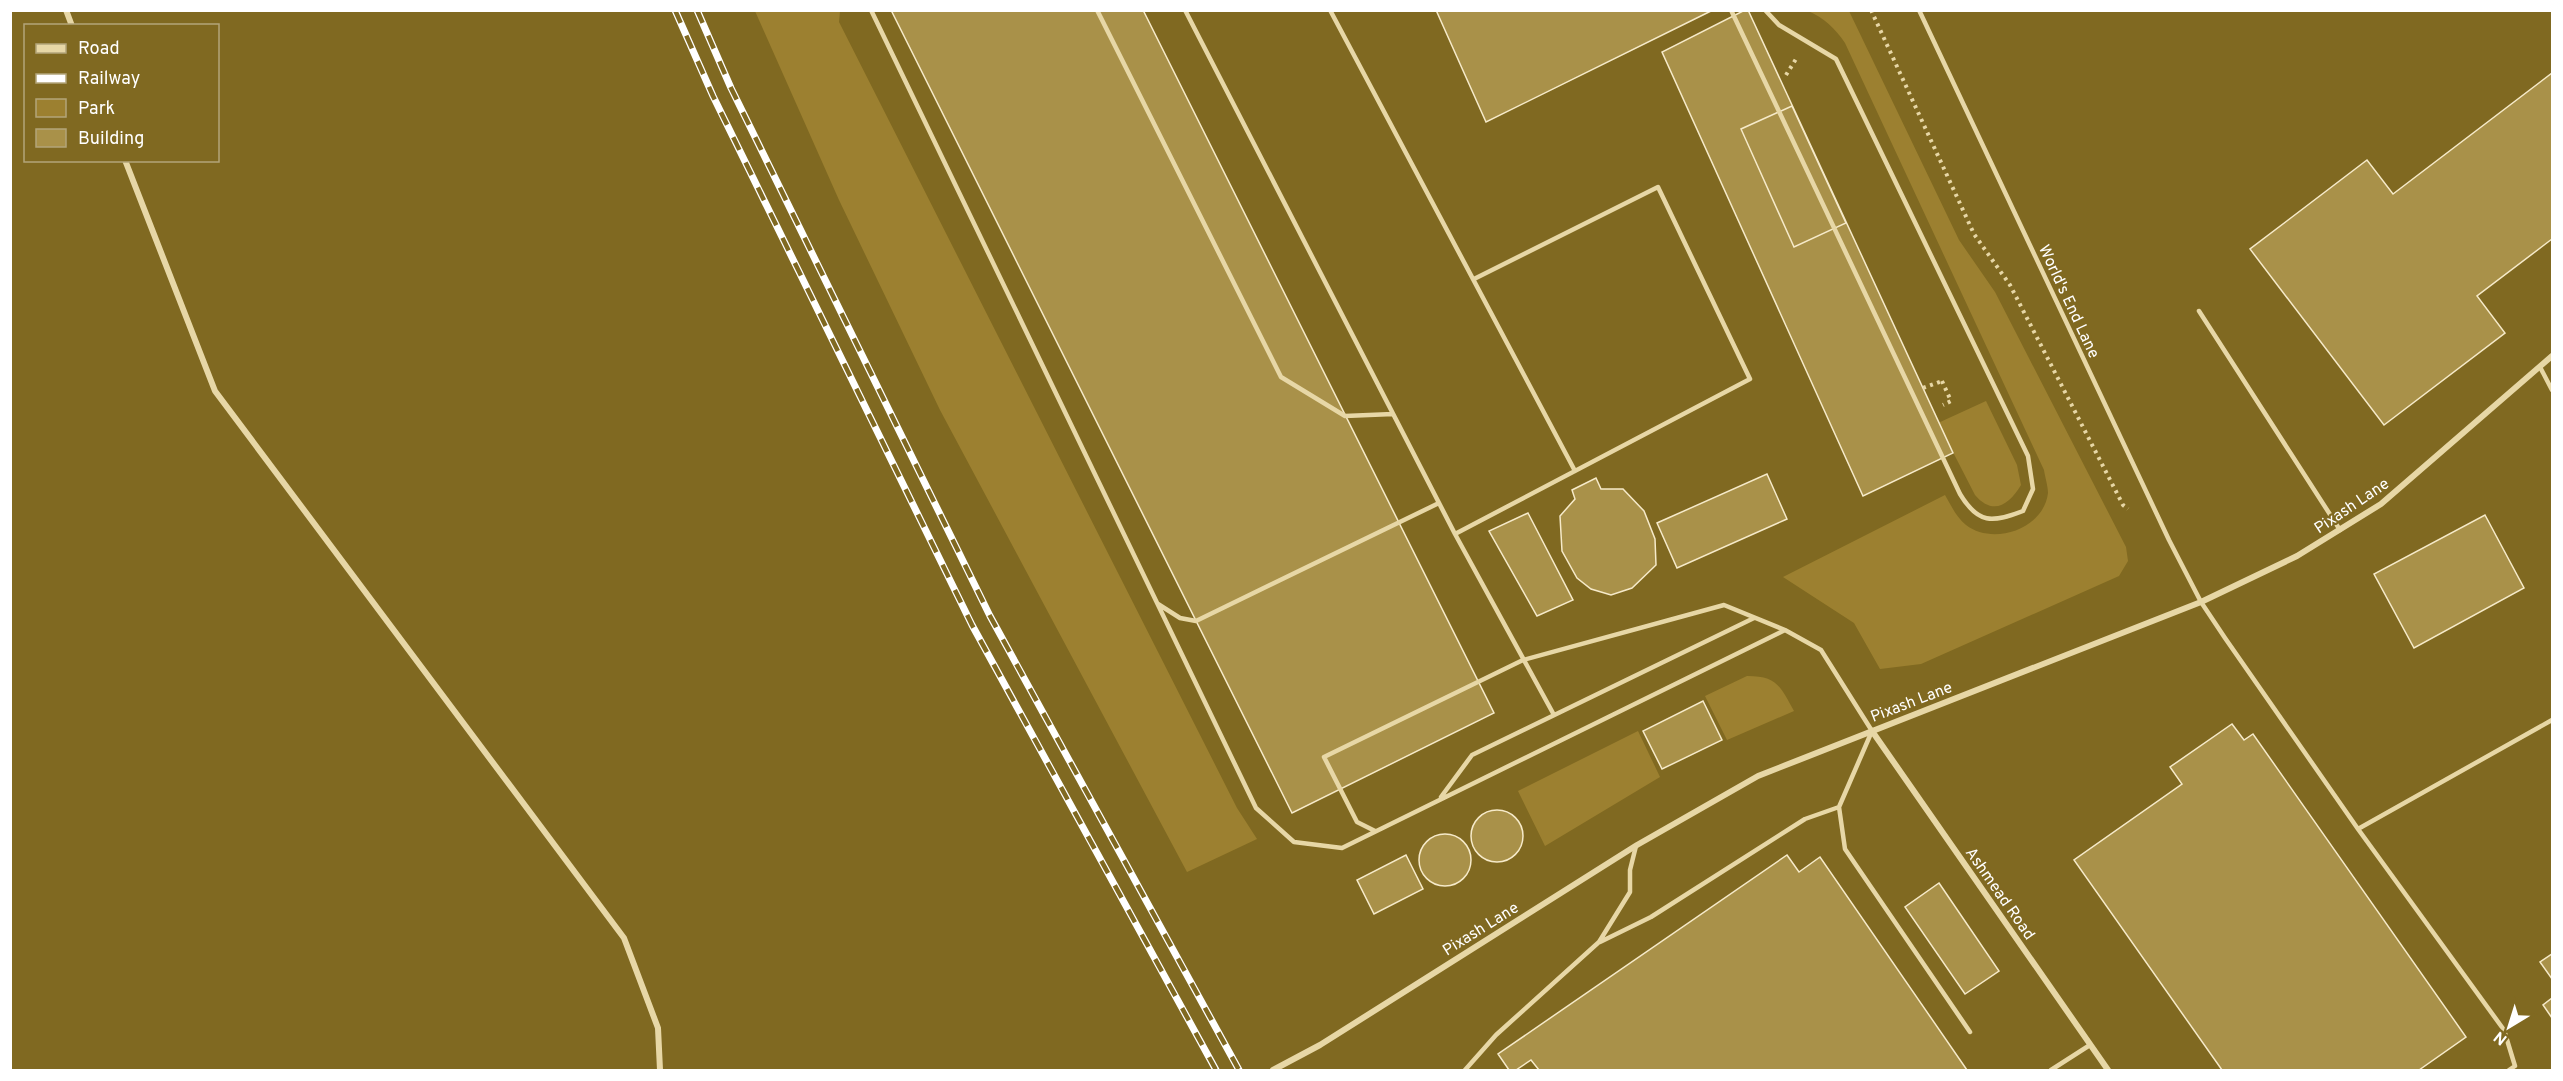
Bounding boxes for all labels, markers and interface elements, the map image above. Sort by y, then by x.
legend [24,24,219,162]
text: Road [78,38,120,61]
text: Railway [78,68,140,91]
text: Park [78,98,115,121]
text: Building [78,128,144,151]
street label: World's End Lane [2033,242,2103,362]
street label: Pixash Lane [2311,474,2393,539]
street label: Pixash Lane [1868,678,1956,728]
street label: Ashmead Road [1960,844,2039,944]
street label: Pixash Lane [1439,898,1523,961]
north arrow [2479,997,2539,1057]
text: N [2490,1026,2512,1049]

